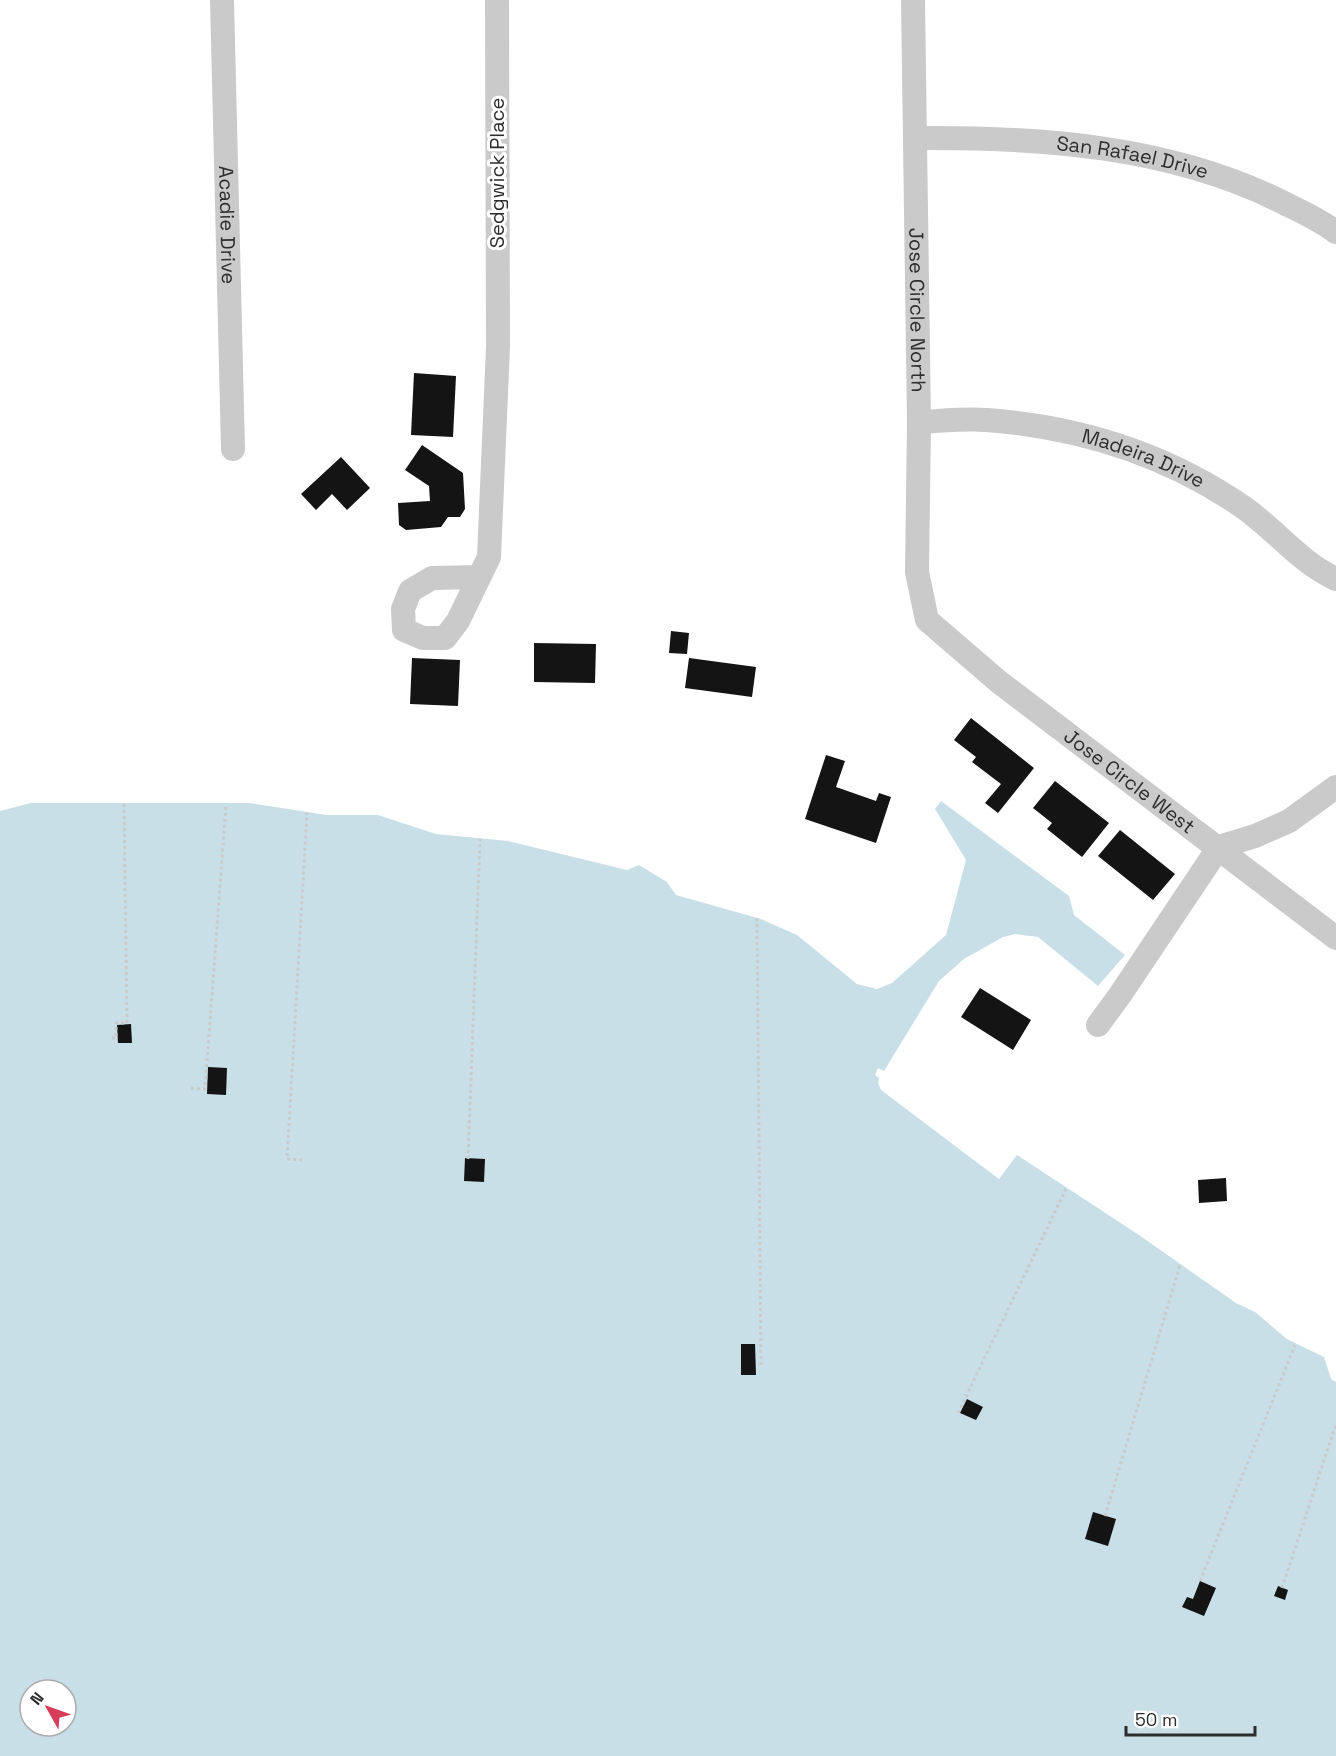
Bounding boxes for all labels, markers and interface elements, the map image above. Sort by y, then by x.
street label: Sedgwick Place [484,98,510,248]
street label: San Rafael Drive [1055,130,1212,185]
street label: Acadie Drive [213,165,242,284]
street label: Jose Circle North [903,227,932,393]
street label: Madeira Drive [1079,422,1209,494]
street label: Jose Circle West [1059,723,1200,839]
north arrow [18,1678,78,1738]
text: N [25,1688,48,1710]
scale bar [1126,1699,1255,1737]
text: 50 m [1135,1708,1177,1731]

